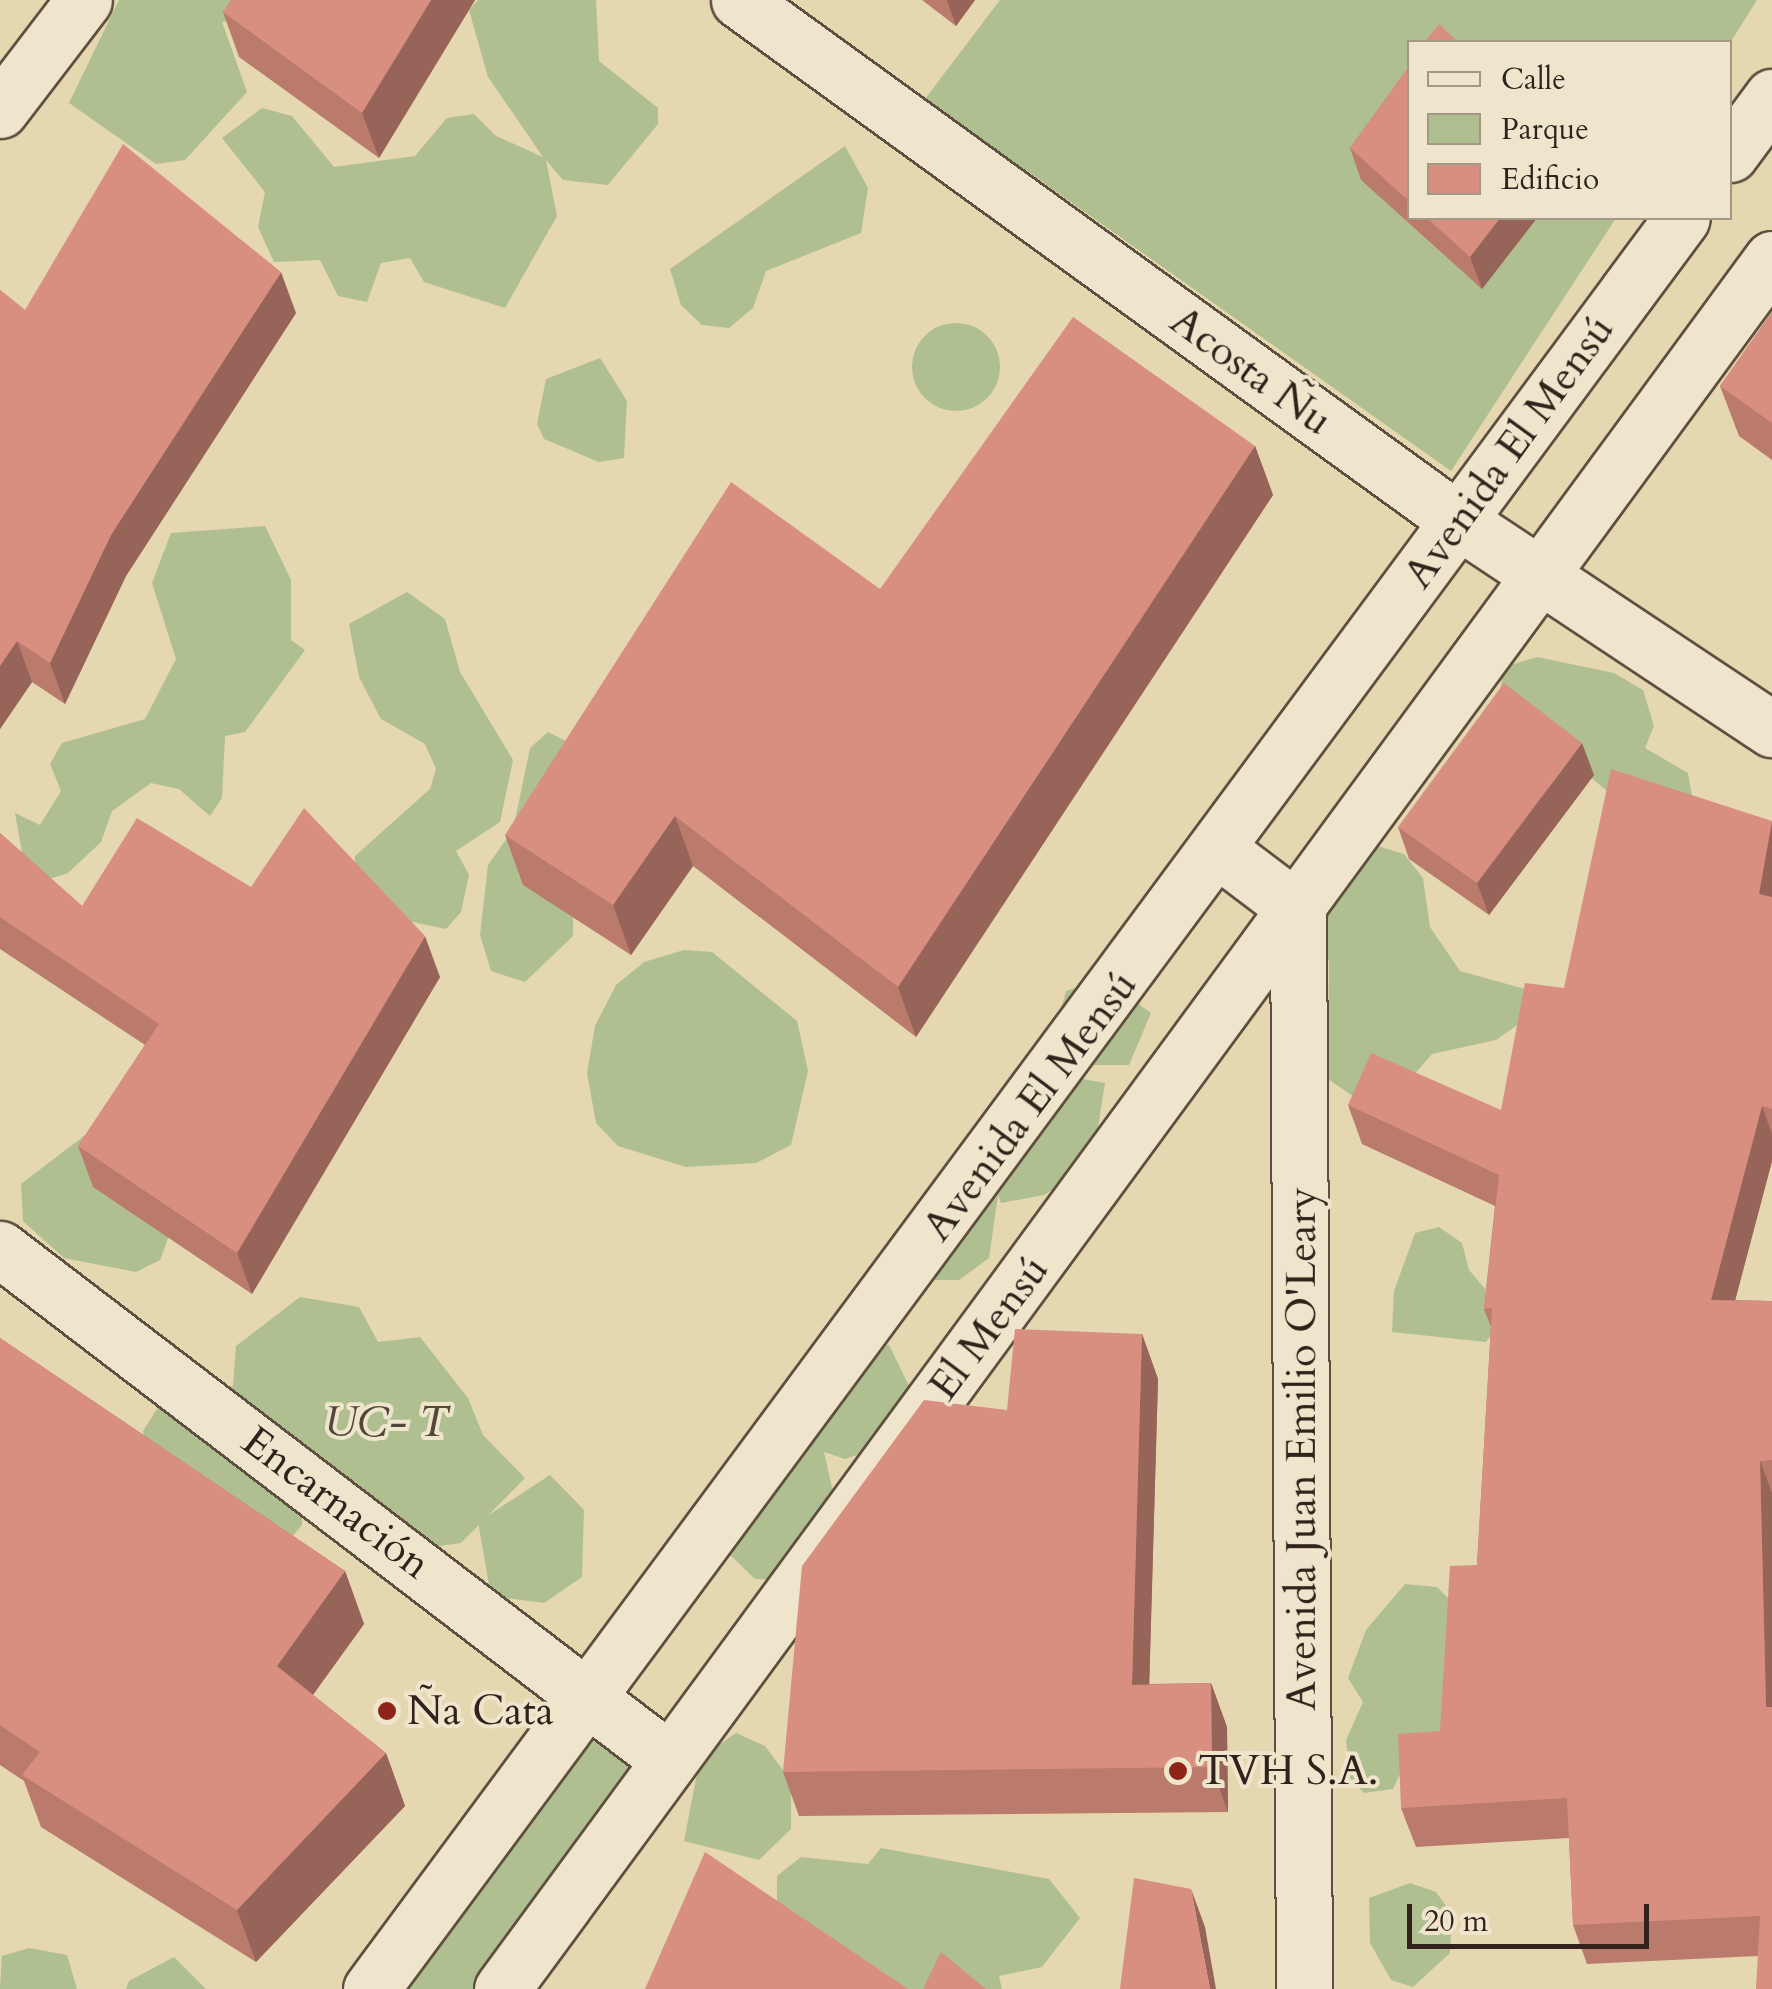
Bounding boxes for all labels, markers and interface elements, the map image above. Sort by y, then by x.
legend [1407,40,1732,220]
text: Calle [1501,59,1566,100]
text: Parque [1501,109,1589,150]
text: Edificio [1501,159,1599,200]
street label: Acosta Ñu [1160,296,1342,446]
street label: Avenida El Mensú [1393,306,1625,598]
street label: Avenida El Mensú [912,961,1148,1251]
street label: Avenida Juan Emilio O'Leary [1277,1187,1327,1711]
street label: El Mensú [918,1246,1060,1410]
park label: UC- T [324,1398,448,1448]
street label: Encarnación [232,1416,440,1590]
place label: Ña Cata [407,1686,554,1736]
marker: Ña Cata [376,1700,398,1722]
place label: TVH S.A. [1198,1746,1378,1796]
marker: TVH S.A. [1167,1760,1189,1782]
scale bar [1412,1884,1654,1946]
text: 20 m [1424,1901,1488,1942]

